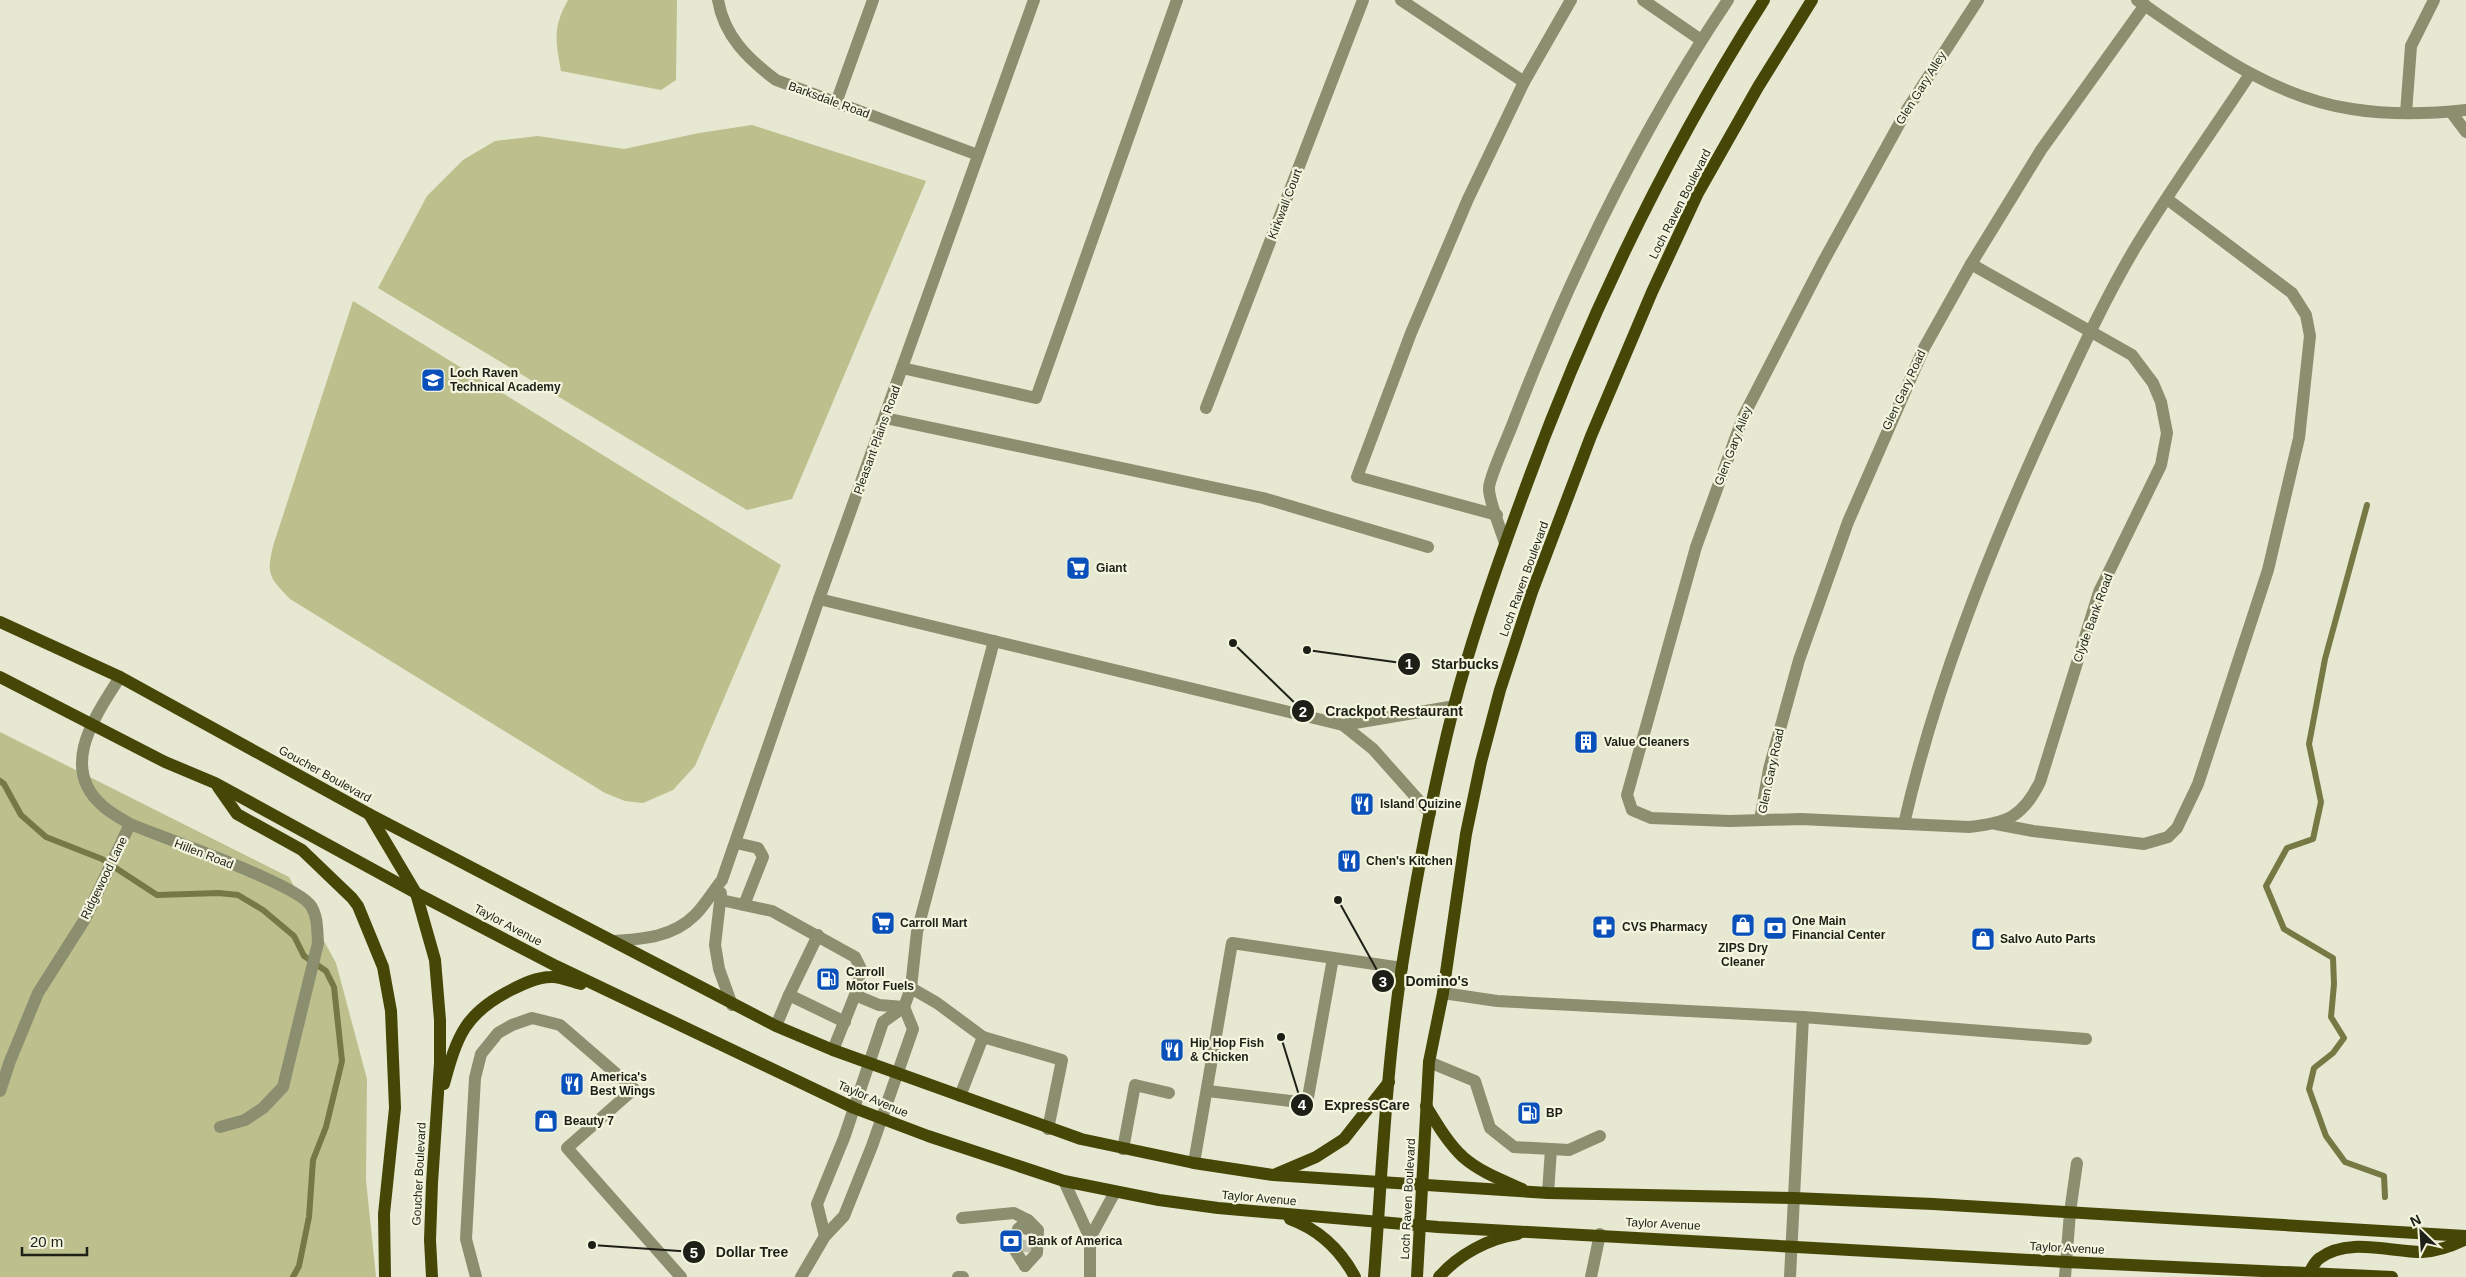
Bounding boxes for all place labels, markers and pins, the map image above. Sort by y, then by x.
place label: Loch Raven Technical Academy [450,366,561,394]
school or university icon: Loch Raven Technical Academy [420,367,446,393]
supermarket icon: Giant [1065,555,1091,581]
place label: Giant [1096,561,1127,575]
callout: Starbucks [1397,649,1509,678]
callout: Crackpot Restaurant [1291,697,1473,726]
building icon: Value Cleaners [1573,729,1599,755]
place label: Value Cleaners [1604,735,1690,749]
restaurant icon: Island Quizine [1349,791,1375,817]
place label: Island Quizine [1380,797,1462,811]
restaurant icon: Chen's Kitchen [1336,848,1362,874]
place label: Chen's Kitchen [1366,854,1453,868]
supermarket icon: Carroll Mart [870,910,896,936]
shop icon: ZIPS Dry Cleaner [1730,912,1756,938]
pharmacy icon: CVS Pharmacy [1591,914,1617,940]
place label: One Main Financial Center [1792,914,1886,942]
bank icon: One Main Financial Center [1762,915,1788,941]
place label: Carroll Mart [900,916,967,930]
place label: CVS Pharmacy [1622,920,1708,934]
shop icon: Salvo Auto Parts [1970,926,1996,952]
place label: Salvo Auto Parts [2000,932,2096,946]
place label: ZIPS Dry Cleaner [1718,941,1768,969]
place label: Carroll Motor Fuels [846,965,914,993]
fuel station icon: Carroll Motor Fuels [815,966,841,992]
callout: Domino's [1371,967,1479,996]
place label: Hip Hop Fish & Chicken [1190,1036,1264,1064]
restaurant icon: Hip Hop Fish & Chicken [1159,1037,1185,1063]
place label: America's Best Wings [590,1070,656,1098]
restaurant icon: America's Best Wings [559,1071,585,1097]
callout: ExpressCare [1289,1090,1420,1119]
fuel station icon: BP [1516,1100,1542,1126]
place label: BP [1546,1106,1563,1120]
shop icon: Beauty 7 [533,1108,559,1134]
place label: Beauty 7 [564,1114,614,1128]
bank icon: Bank of America [998,1228,1024,1254]
place label: Bank of America [1028,1234,1123,1248]
callout: Dollar Tree [681,1238,799,1267]

